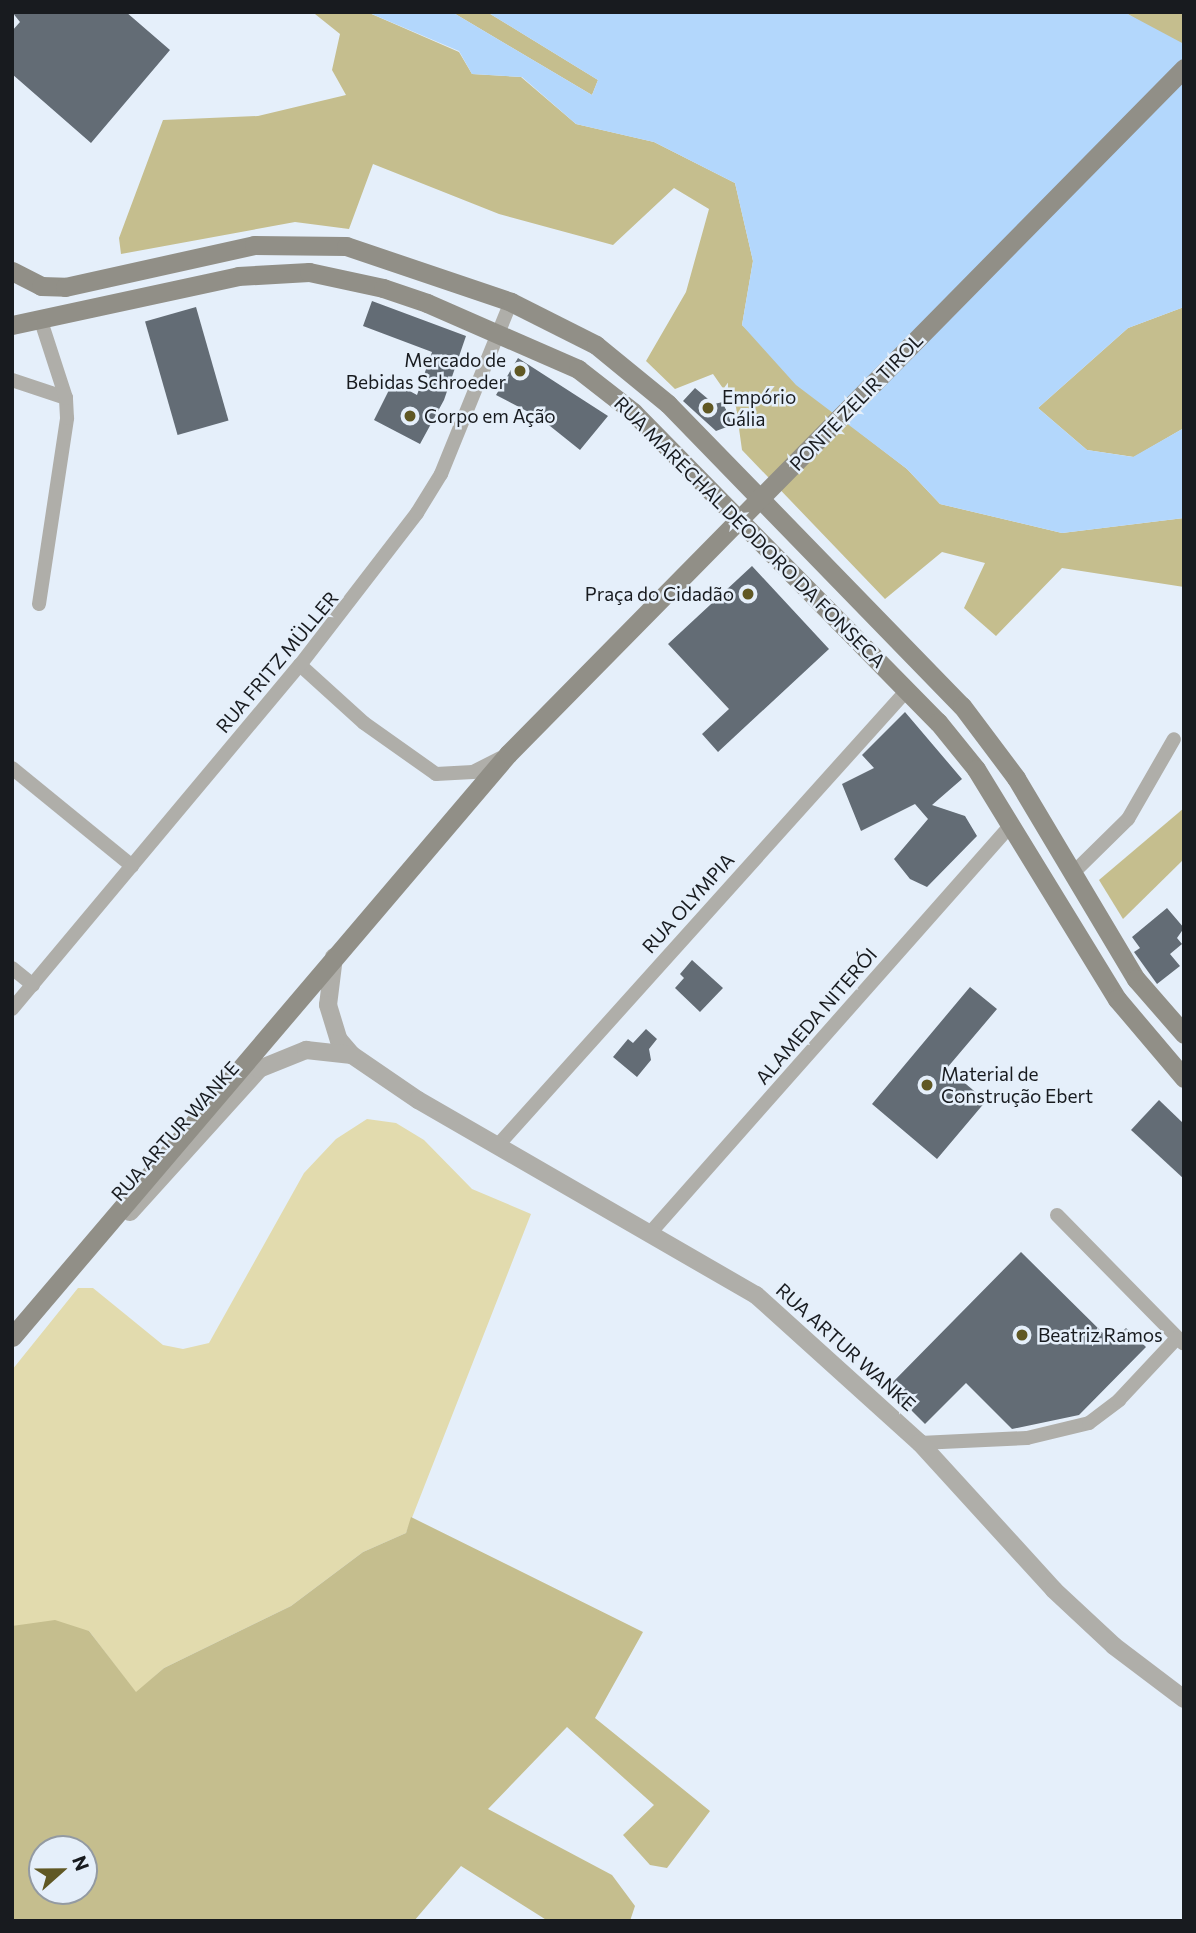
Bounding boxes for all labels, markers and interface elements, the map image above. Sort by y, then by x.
street label: PONTE ZELIR TIROL [785,329,927,475]
place label: Mercado de Bebidas Schroeder [346,349,506,393]
marker: Mercado de Bebidas Schroeder [512,363,528,379]
place label: Empório Gália [722,386,796,430]
street label: RUA MARECHAL DEODORO DA FONSECA [610,392,890,672]
marker: Empório Gália [700,400,716,416]
place label: Corpo em Ação [424,405,556,427]
marker: Corpo em Ação [402,408,418,424]
place label: Praça do Cidadão [585,583,734,605]
marker: Praça do Cidadão [740,586,756,602]
street label: RUA FRITZ MÜLLER [211,587,343,737]
street label: RUA OLYMPIA [637,848,739,958]
street label: ALAMEDA NITERÓI [751,943,881,1089]
street label: RUA ARTUR WANKE [106,1057,244,1205]
place label: Material de Construção Ebert [941,1063,1093,1107]
marker: Material de Construção Ebert [919,1077,935,1093]
street label: RUA ARTUR WANKE [772,1278,920,1416]
place label: Beatriz Ramos [1038,1324,1163,1346]
marker: Beatriz Ramos [1012,1325,1032,1345]
north arrow [28,1835,98,1905]
text: N [68,1852,94,1874]

